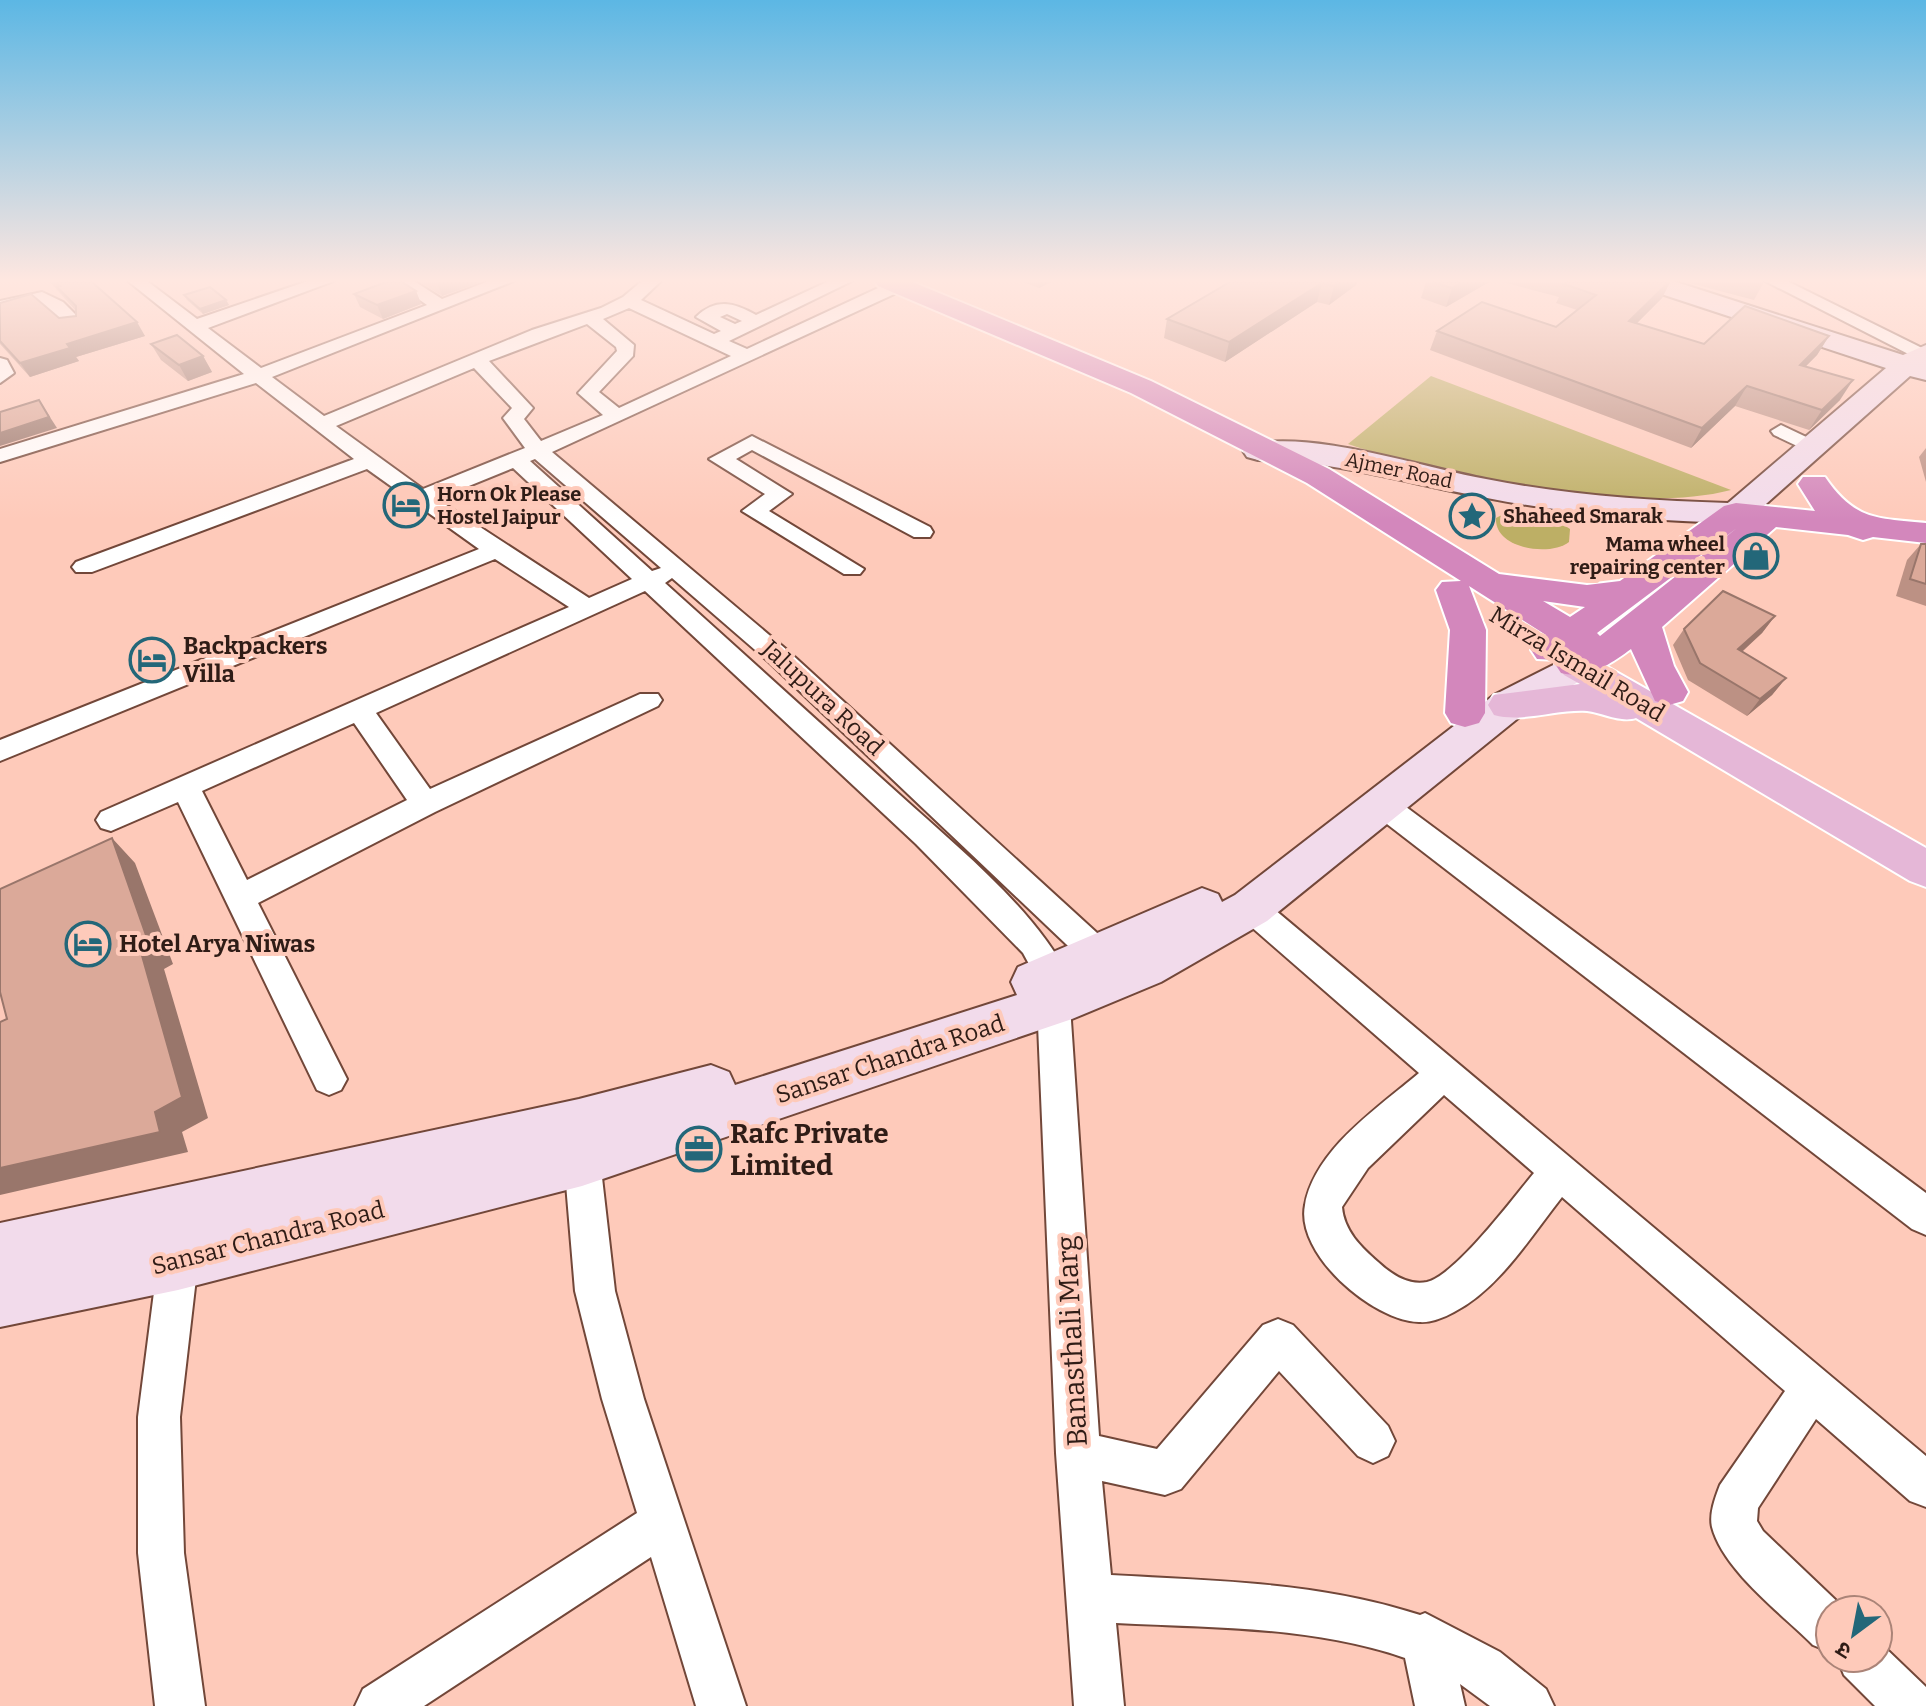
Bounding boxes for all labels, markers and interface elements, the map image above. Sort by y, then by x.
street label: Ajmer Road [1343,447,1455,494]
hotel icon: Horn Ok Please Hostel Jaipur [382,481,430,529]
place label: Horn Ok Please Hostel Jaipur [437,482,581,529]
place icon: Shaheed Smarak [1448,492,1496,540]
place label: Shaheed Smarak [1503,504,1663,528]
place label: Mama wheel repairing center [1570,532,1726,579]
shop icon: Mama wheel repairing center [1732,532,1780,580]
street label: Mirza Ismail Road [1484,601,1670,727]
place label: Backpackers Villa [183,632,328,688]
street label: Jalupura Road [756,634,890,761]
hotel icon: Backpackers Villa [128,636,176,684]
hotel icon: Hotel Arya Niwas [64,920,112,968]
place label: Hotel Arya Niwas [119,930,315,958]
street label: Sansar Chandra Road [772,1009,1008,1109]
place label: Rafc Private Limited [730,1117,889,1182]
office icon: Rafc Private Limited [675,1125,723,1173]
street label: Sansar Chandra Road [149,1196,387,1280]
street label: Banasthali Marg [1050,1235,1094,1447]
north arrow [1814,1594,1894,1674]
text: उ [1830,1635,1856,1665]

